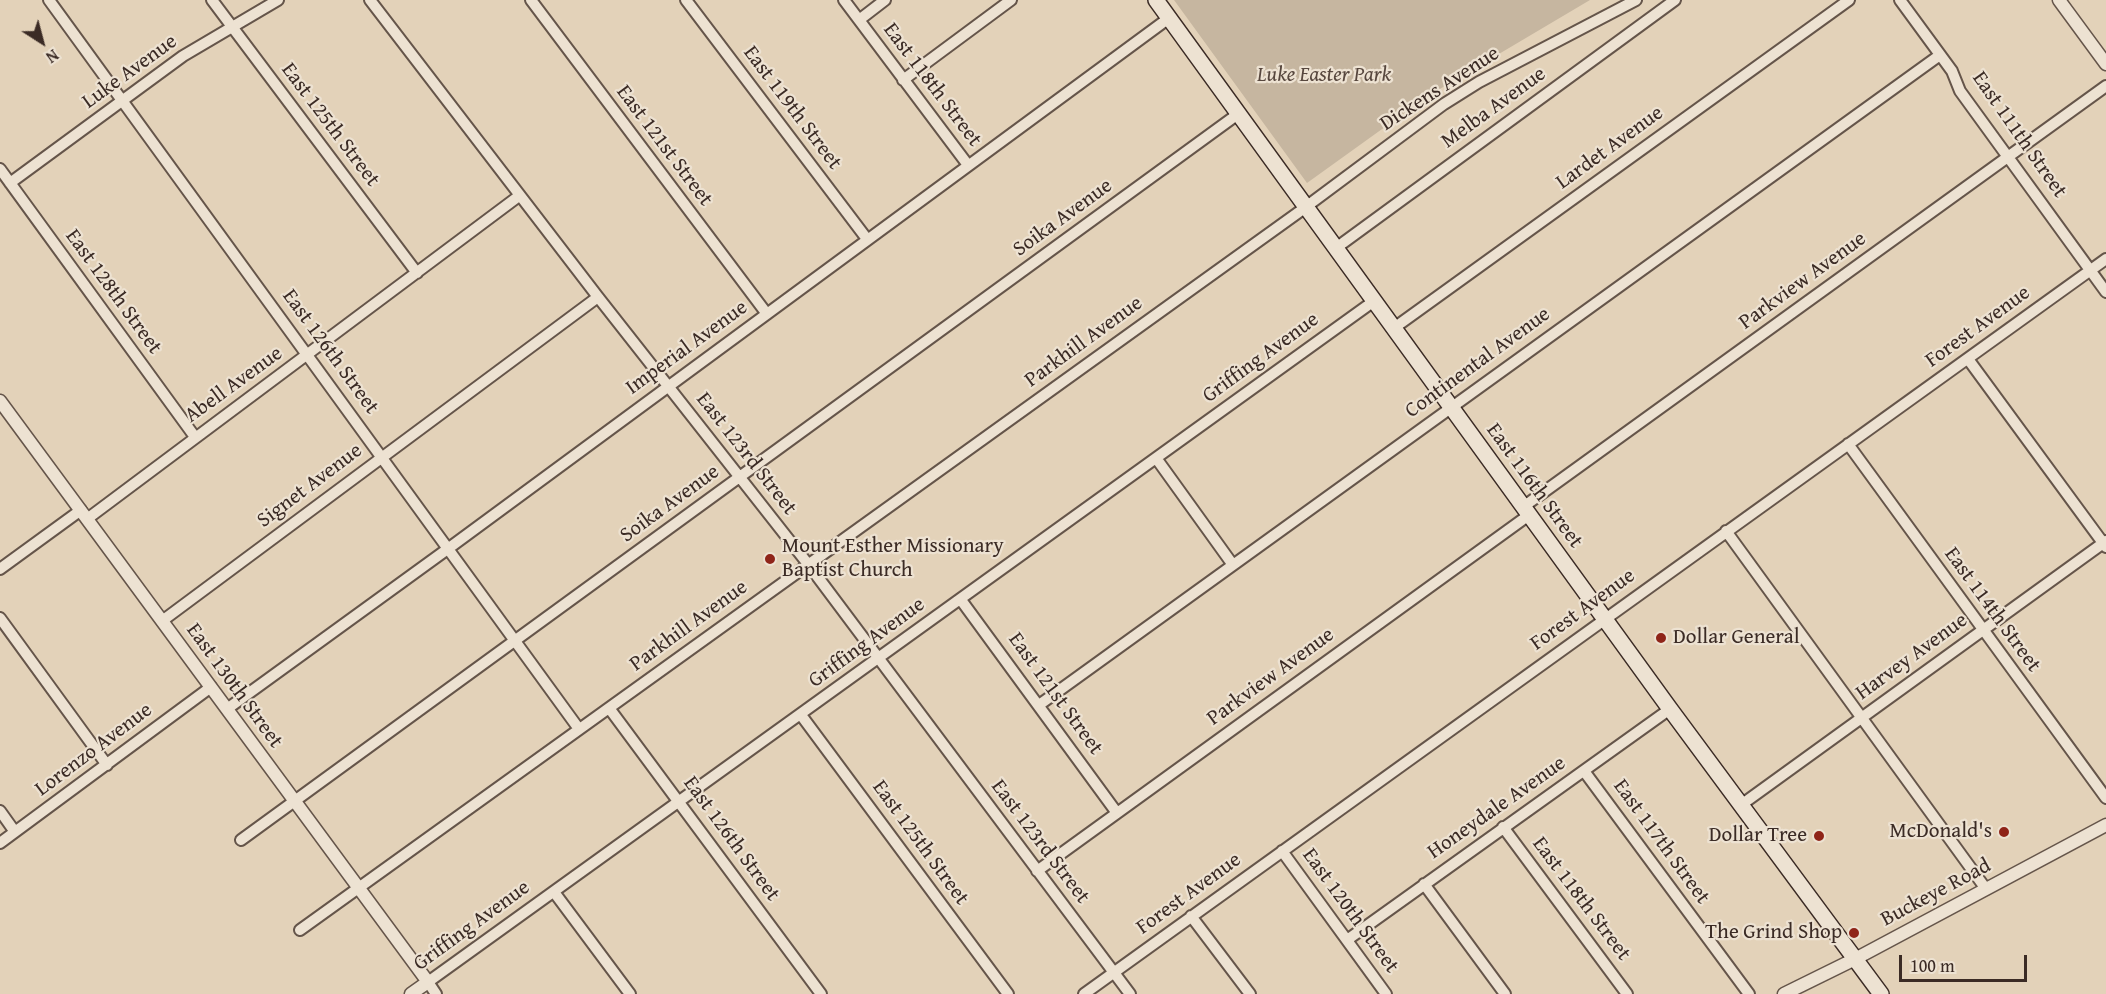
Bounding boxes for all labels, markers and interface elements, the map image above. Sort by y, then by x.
north arrow [12,12,72,72]
street label: East 118th Street [877,18,987,152]
street label: Luke Avenue [78,29,182,115]
street label: East 119th Street [737,41,847,175]
street label: Dickens Avenue [1376,41,1504,137]
text: N [41,44,64,69]
street label: East 125th Street [275,58,385,192]
street label: Melba Avenue [1437,62,1551,154]
park label: Luke Easter Park [1257,63,1391,89]
street label: East 111th Street [1966,67,2072,203]
street label: East 121st Street [610,81,718,211]
street label: Lardet Avenue [1552,101,1668,195]
street label: Soika Avenue [1008,174,1118,262]
street label: East 128th Street [59,225,167,359]
street label: Parkview Avenue [1735,226,1871,336]
street label: Forest Avenue [1921,281,2035,373]
street label: East 126th Street [276,285,384,419]
street label: Parkhill Avenue [1020,291,1148,393]
street label: Imperial Avenue [621,295,753,401]
street label: Continental Avenue [1401,302,1555,424]
street label: Griffing Avenue [1198,307,1324,409]
street label: Abell Avenue [180,341,288,429]
street label: East 123rd Street [690,388,802,520]
street label: East 116th Street [1480,419,1588,553]
street label: Signet Avenue [253,438,367,534]
street label: Soika Avenue [615,460,725,548]
place label: Mount Esther Missionary Baptist Church [782,534,1004,584]
street label: East 114th Street [1938,543,2046,677]
marker: Mount Esther Missionary Baptist Church [763,552,777,566]
street label: Forest Avenue [1526,564,1640,656]
street label: Parkhill Avenue [625,575,753,677]
street label: Griffing Avenue [804,592,930,694]
street label: Harvey Avenue [1851,608,1973,706]
street label: East 130th Street [180,619,288,753]
street label: Parkview Avenue [1203,622,1339,732]
place label: Dollar General [1673,625,1800,651]
street label: East 121st Street [1002,628,1108,760]
marker: Dollar General [1654,631,1668,645]
street label: Lorenzo Avenue [31,698,157,802]
street label: Honeydale Avenue [1423,751,1571,865]
street label: East 126th Street [677,772,785,906]
street label: East 123rd Street [985,775,1095,909]
street label: East 117th Street [1607,775,1715,909]
street label: East 125th Street [866,776,974,910]
place label: McDonald's [1889,819,1992,845]
place label: Dollar Tree [1709,823,1807,849]
marker: McDonald's [1997,825,2011,839]
marker: Dollar Tree [1812,829,1826,843]
street label: East 118th Street [1526,832,1636,966]
street label: East 120th Street [1296,844,1404,978]
street label: Forest Avenue [1132,848,1246,940]
street label: Buckeye Road [1877,854,1995,932]
street label: Griffing Avenue [409,875,535,977]
place label: The Grind Shop [1705,920,1842,946]
marker: The Grind Shop [1847,926,1861,940]
scale bar [1902,943,2030,981]
text: 100 m [1910,952,1955,979]

